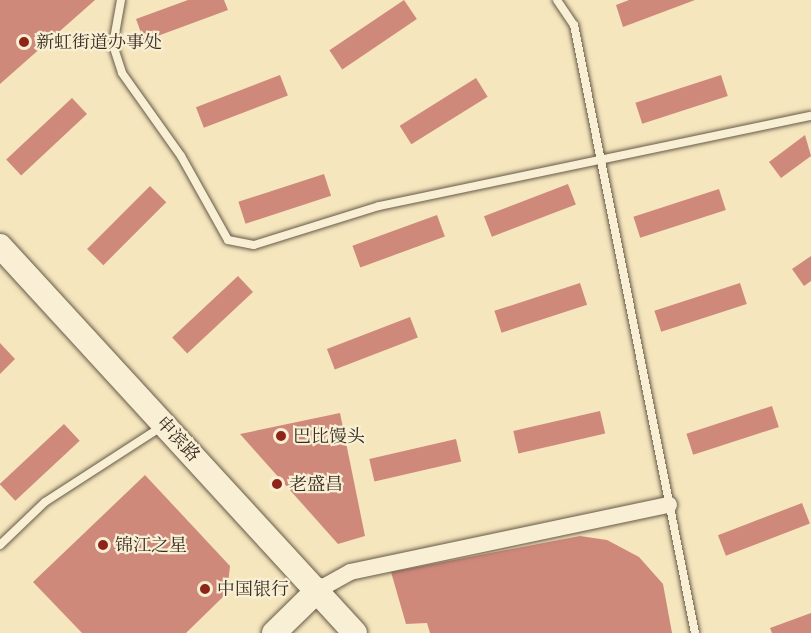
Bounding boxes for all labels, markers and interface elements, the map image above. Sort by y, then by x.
place label: 新虹街道办事处 [36,31,162,53]
marker: 新虹街道办事处 [17,35,31,49]
street label: 申滨路 [152,412,204,466]
place label: 巴比馒头 [293,425,365,447]
marker: 巴比馒头 [274,429,288,443]
place label: 老盛昌 [289,473,343,495]
marker: 老盛昌 [270,477,284,491]
place label: 锦江之星 [115,534,187,556]
marker: 锦江之星 [96,538,110,552]
place label: 中国银行 [217,578,289,600]
marker: 中国银行 [198,582,212,596]

